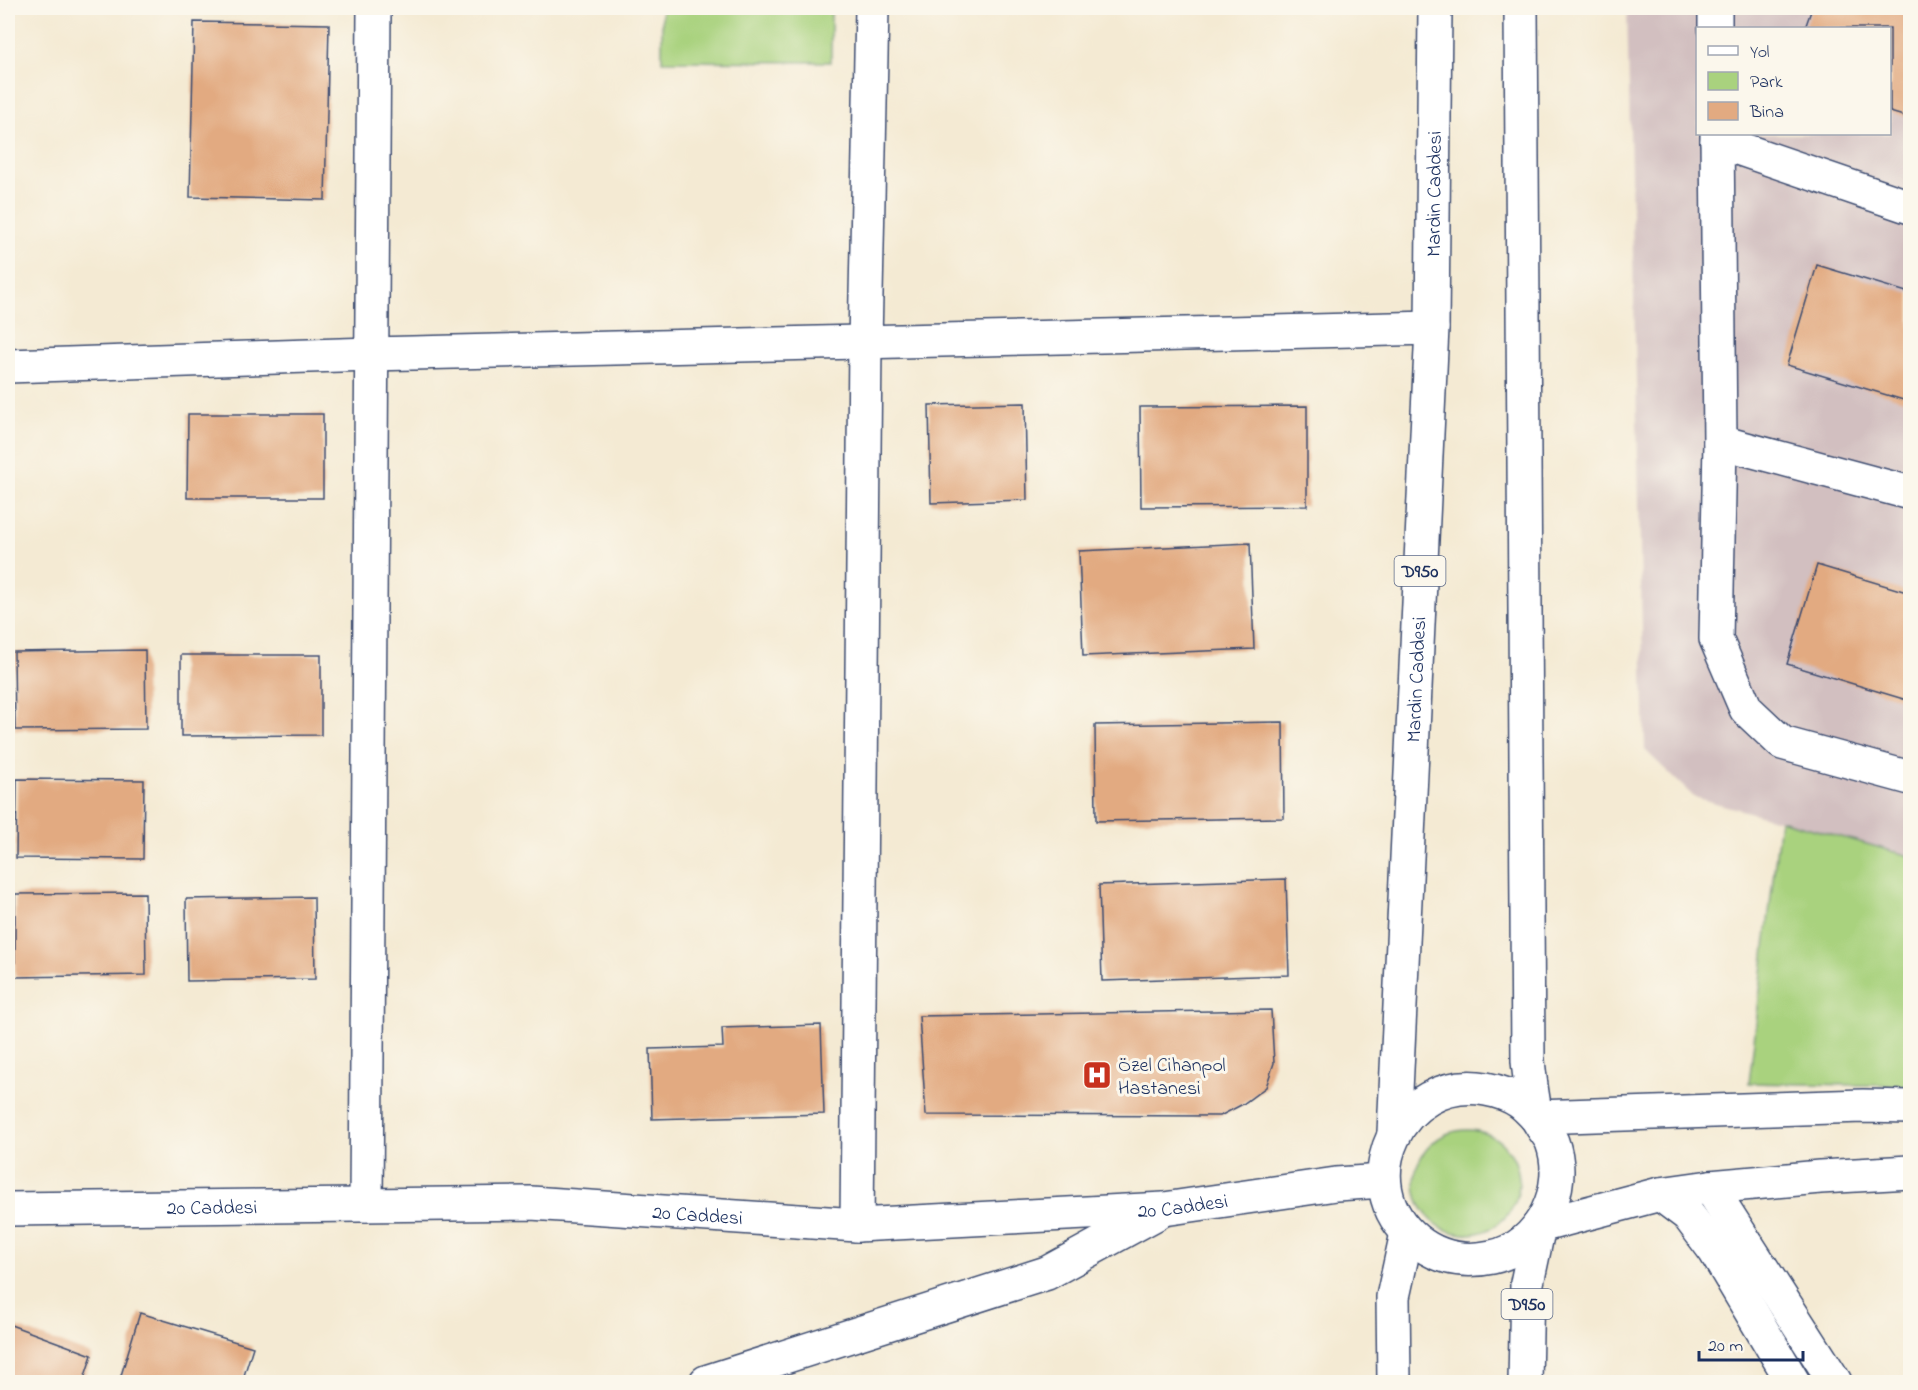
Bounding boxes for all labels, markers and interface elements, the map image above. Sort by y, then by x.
legend [1696,27,1891,135]
text: Yol [1750,40,1770,66]
text: Park [1750,70,1783,96]
text: Bina [1749,100,1784,126]
street label: Mardin Caddesi [1421,131,1451,257]
road number: D950 [1394,556,1446,586]
street label: Mardin Caddesi [1400,616,1435,743]
place label: Özel Cihanpol Hastanesi [1118,1052,1226,1104]
hospital icon: Özel Cihanpol Hastanesi [1081,1059,1113,1091]
street label: 20 Caddesi [1137,1188,1230,1227]
street label: 20 Caddesi [167,1194,258,1224]
street label: 20 Caddesi [651,1199,744,1234]
road number: D950 [1502,1289,1552,1319]
scale bar [1699,1324,1802,1362]
text: 20 m [1708,1334,1743,1360]

